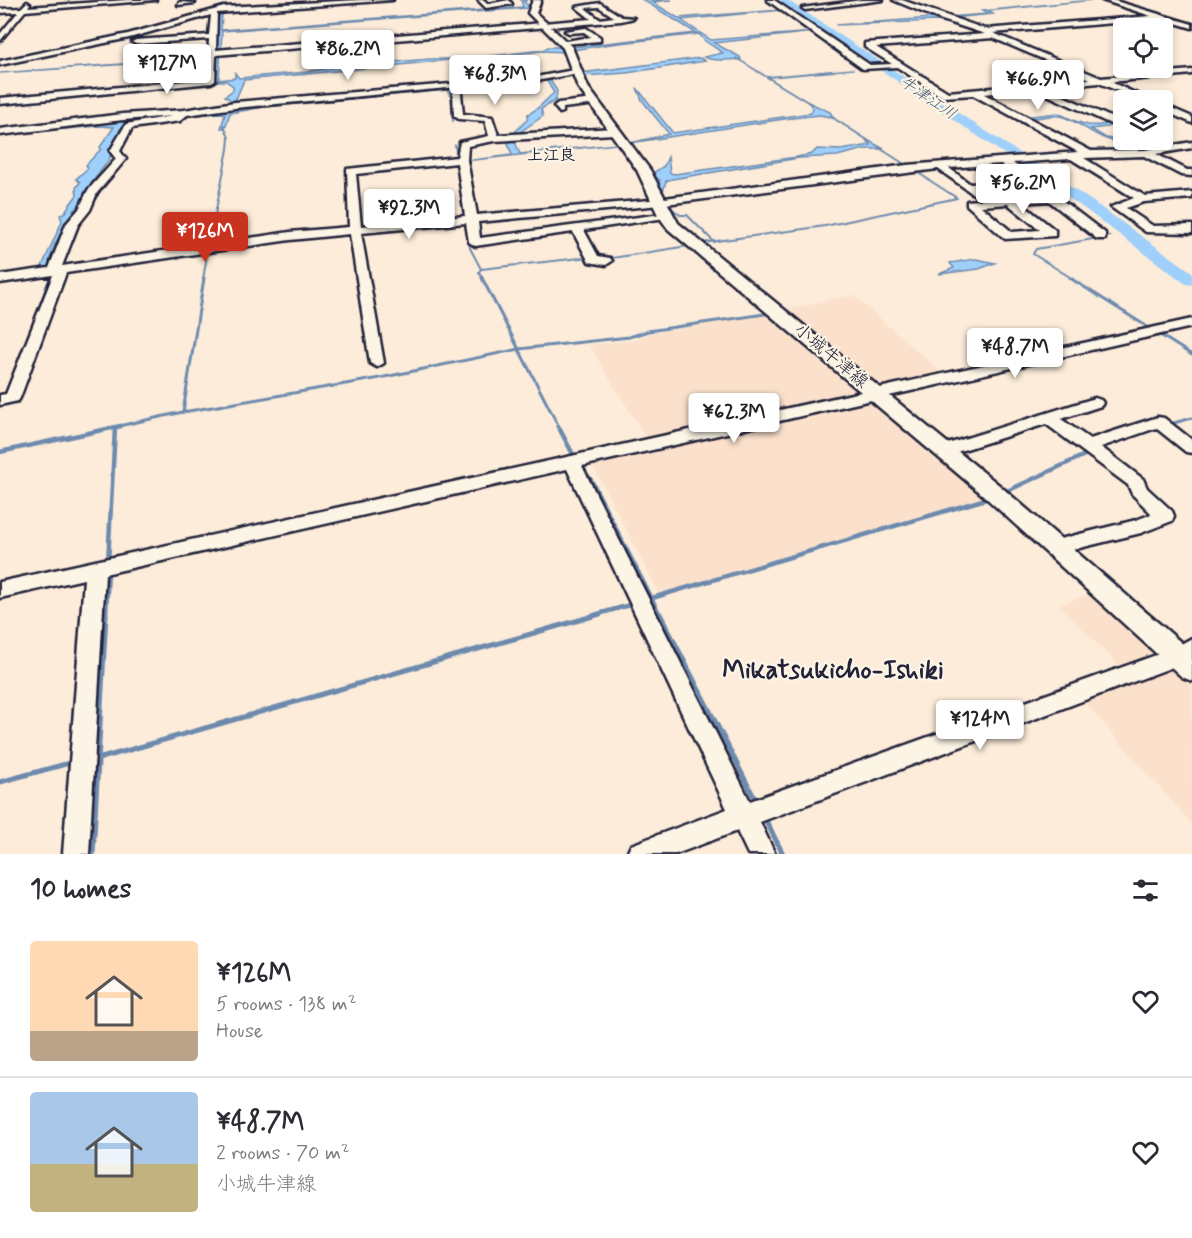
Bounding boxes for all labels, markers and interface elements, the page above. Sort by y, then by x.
map controls [1113,18,1173,150]
button: locate [1113,18,1173,78]
pin: ¥86.2M [299,30,397,81]
text: ¥86.2M [315,36,381,63]
pin: ¥127M [125,44,209,95]
text: ¥127M [137,50,197,77]
pin: ¥68.3M [446,55,544,106]
pin: ¥66.9M [989,60,1087,111]
text: ¥68.3M [463,61,527,88]
text: ¥66.9M [1006,66,1070,93]
water label: 牛津江川 [896,71,960,125]
button: layers [1113,90,1173,150]
district label: 上江良 [527,145,575,166]
pin: ¥56.2M [974,164,1072,215]
text: ¥56.2M [990,170,1056,197]
pin: ¥92.3M [360,189,458,240]
text: ¥92.3M [378,195,440,222]
pin: ¥126M [163,212,247,263]
text: ¥126M [176,218,234,245]
street label: 小城牛津線 [789,318,873,394]
pin: ¥48.7M [966,328,1064,379]
text: ¥48.7M [981,334,1049,361]
pin: ¥62.3M [685,393,783,444]
text: ¥62.3M [702,399,766,426]
district label: Mikatsukicho-Ishiki [722,654,944,688]
pin: ¥124M [938,700,1022,751]
text: ¥124M [950,706,1010,733]
text: 10 homes [30,873,131,907]
icon: filters [1129,874,1162,907]
text: ¥126M [216,957,291,991]
icon: home [78,965,150,1037]
icon: heart [1129,985,1162,1018]
text: 5 rooms · 138 m² [216,991,357,1018]
text: House [216,1018,263,1045]
text: ¥48.7M [216,1106,304,1140]
icon: home [78,1116,150,1188]
icon: heart [1129,1136,1162,1169]
text: 2 rooms · 70 m² [216,1140,350,1167]
text: 小城牛津線 [216,1171,316,1198]

